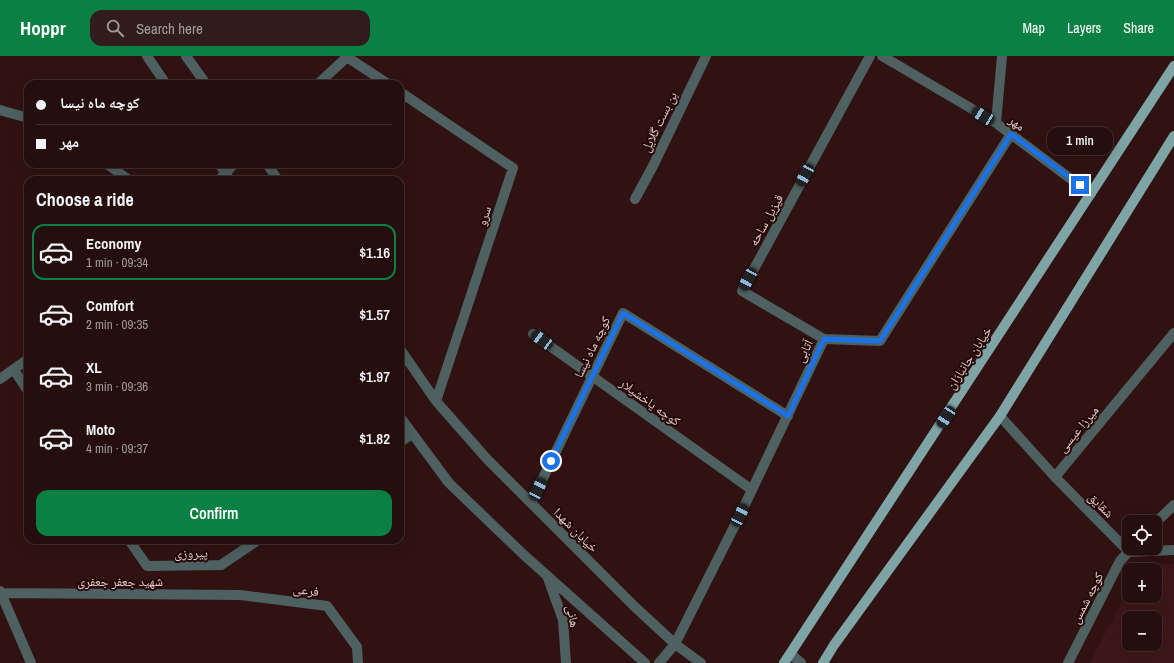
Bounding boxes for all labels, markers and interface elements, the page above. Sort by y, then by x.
search box [90,10,370,46]
text: Hoppr [20,15,66,41]
icon: search [104,17,126,39]
text: Search here [136,18,203,39]
text: Map [1023,19,1045,37]
text: Layers [1067,19,1101,37]
text: Share [1123,19,1154,37]
street label: بن بست گلایل [637,89,681,155]
text: کوچه ماه نیسا [60,92,140,113]
car [970,105,996,127]
street label: مهر [1005,111,1029,135]
callout: 1 min [1047,127,1113,155]
text: مهر [60,131,79,152]
text: 1 min [1066,132,1094,149]
car [794,162,816,188]
route end [1071,176,1089,194]
text: Choose a ride [36,187,134,212]
street label: قیزیل ساحه [745,191,787,249]
street label: سرو [473,204,495,228]
text: Economy [86,233,141,254]
icon: car [38,234,74,270]
text: $1.16 [359,242,390,263]
text: 1 min · 09:34 [86,254,148,271]
car [737,266,759,292]
text: Comfort [86,295,134,316]
icon: car [38,296,74,332]
text: $1.57 [359,304,390,325]
street label: کوچه ماه نیسا [570,313,614,380]
text: 2 min · 09:35 [86,316,148,333]
street label: خیابان جانبازان [942,323,996,393]
car [529,328,555,352]
street label: آتابی [791,336,817,365]
text: XL [86,357,102,378]
icon: car [38,358,74,394]
text: $1.97 [359,366,390,387]
street label: کوچه یاخشیلار [616,374,684,430]
text: 3 min · 09:36 [86,378,148,395]
street label: میرزا عیسی [1054,402,1102,456]
car [934,404,958,430]
text: Moto [86,419,115,440]
icon: car [38,420,74,456]
text: $1.82 [359,428,390,449]
text: 4 min · 09:37 [86,440,148,457]
route start [542,452,560,470]
car [527,476,549,502]
street label: شقایق [1084,488,1118,522]
button: Confirm [36,490,392,536]
car [729,502,751,528]
street label: خیابان شهدا [550,504,602,556]
map controls [1122,515,1162,651]
button: locate [1122,515,1162,555]
street label: پیروزی [174,544,208,562]
button: + [1122,563,1162,603]
street label: کوچه شمس [1067,569,1107,627]
street label: شهید جعفر جعفری [77,573,163,590]
street label: فرعی [292,580,320,600]
street label: هانی [562,603,584,629]
button: − [1122,611,1162,651]

